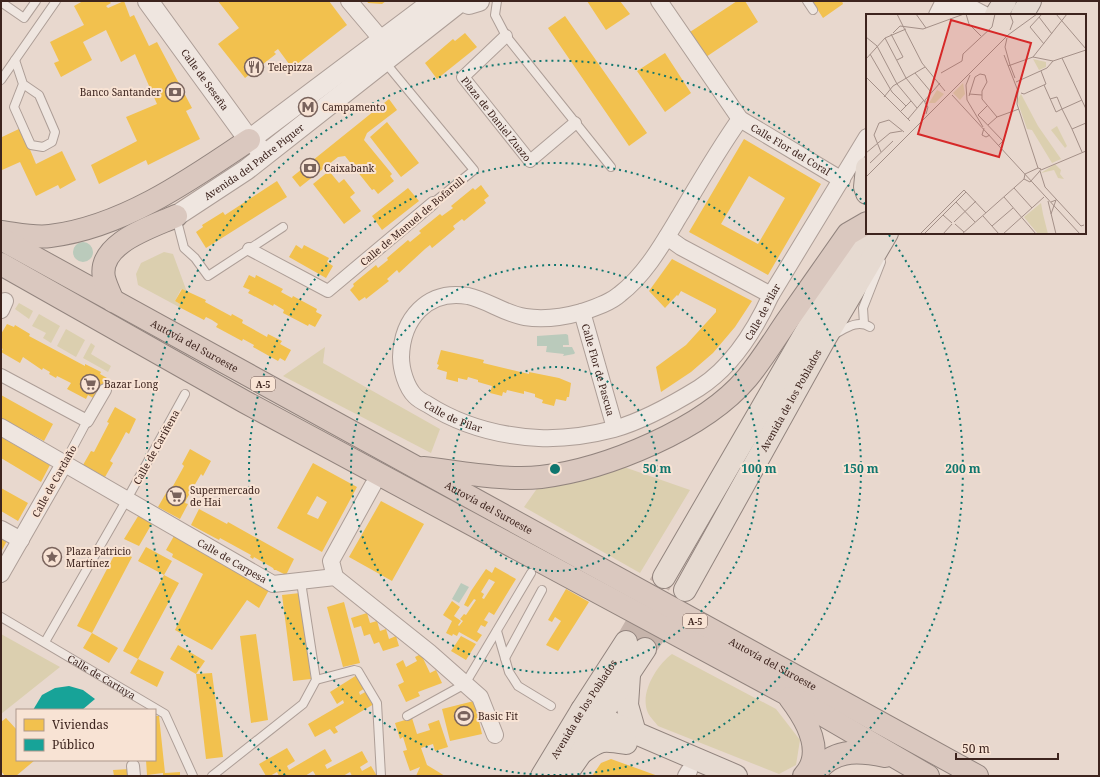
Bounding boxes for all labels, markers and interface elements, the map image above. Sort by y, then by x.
inset map [866,14,1086,234]
street label: Calle de Seseña [178,46,232,113]
restaurant icon: Telepizza [243,56,265,78]
place label: Telepizza [268,60,313,74]
street label: Plaza de Daniel Zuazo [458,74,535,164]
bank icon: Banco Santander [164,81,186,103]
place label: Banco Santander [80,85,161,99]
metro station icon: Campamento [297,96,319,118]
place label: Campamento [322,100,386,114]
street label: Avenida del Padre Piquer [201,120,307,203]
street label: Calle Flor del Coral [748,120,833,178]
bank icon: Caixabank [299,157,321,179]
place label: Caixabank [324,161,375,175]
street label: Calle de Manuel de Bofarull [357,173,467,269]
street label: Calle de Pilar [741,280,784,343]
street label: Autovía del Suroeste [148,316,241,375]
street label: Calle Flor de Pascua [579,322,618,418]
street label: Avenida de los Poblados [756,346,825,454]
supermarket icon: Bazar Long [79,373,101,395]
place label: Bazar Long [104,377,159,391]
road number: A-5 [251,377,275,391]
street label: Calle de Pilar [421,397,484,435]
street label: Calle de Cariñena [130,407,183,487]
street label: Calle de Cardaño [28,442,80,520]
text: 50 m [643,460,671,477]
text: 100 m [741,460,777,477]
text: 150 m [843,460,879,477]
text: 200 m [945,460,981,477]
centre of rings [548,462,562,476]
street label: Autovía del Suroeste [443,478,535,537]
place label: Supermercado de Hai [190,483,260,509]
supermarket icon: Supermercado de Hai [165,485,187,507]
street label: Calle de Carpesa [195,535,270,586]
place label: Plaza Patricio Martínez [66,544,131,570]
place icon: Plaza Patricio Martínez [41,546,63,568]
road number: A-5 [683,614,707,628]
street label: Autovía del Suroeste [727,634,819,693]
street label: Calle de Cartaya [65,651,139,702]
street label: Avenida de los Poblados [547,656,620,761]
sports icon: Basic Fit [453,705,475,727]
legend [16,709,156,761]
place label: Basic Fit [478,709,518,723]
text: Viviendas [52,716,108,733]
scale bar [956,735,1058,761]
text: Público [52,736,95,753]
text: 50 m [962,740,990,757]

